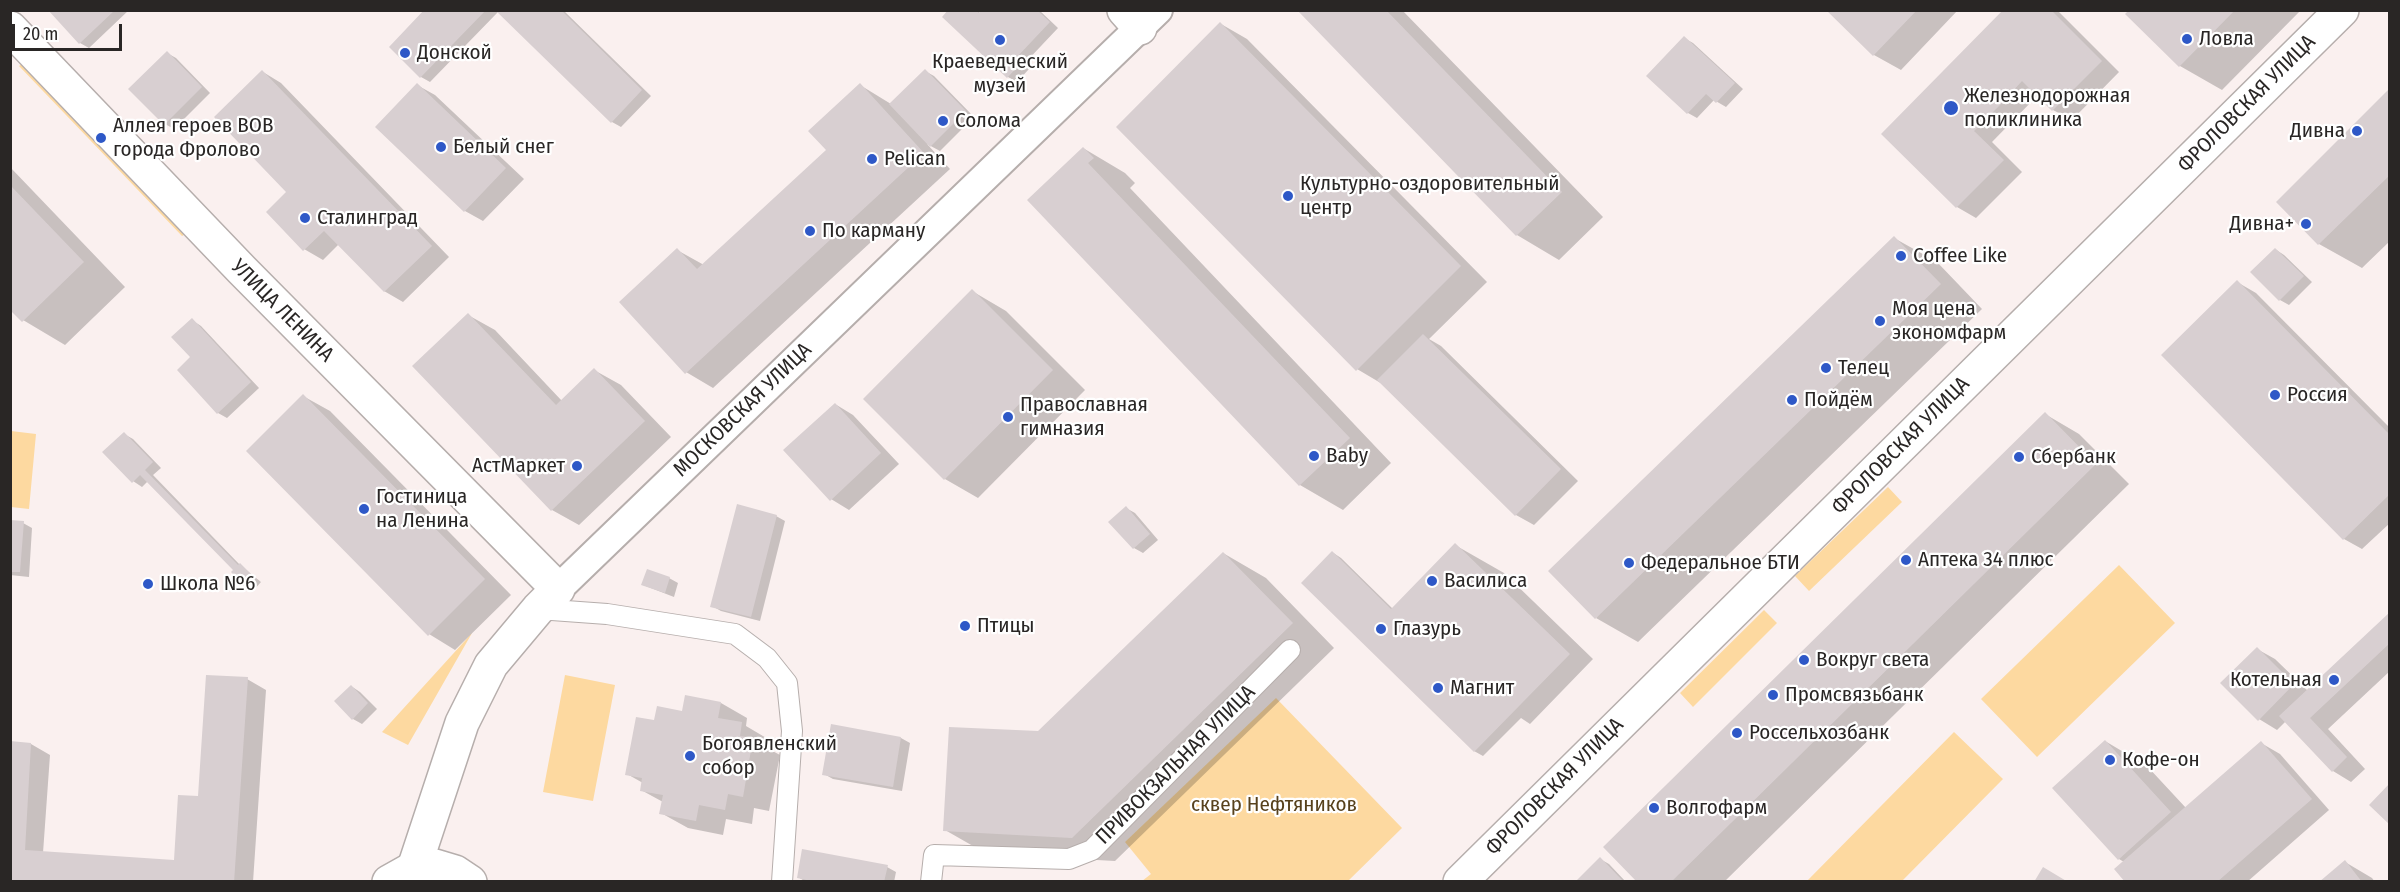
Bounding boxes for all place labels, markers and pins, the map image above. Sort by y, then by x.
place label: Ловла [2199,26,2254,52]
marker: Ловла [2180,32,2194,46]
marker: Краеведческий музей [993,33,1007,47]
place label: Донской [417,40,492,66]
marker: Донской [398,46,412,60]
place label: Краеведческий музей [932,49,1068,99]
place label: Железнодорожная поликлиника [1964,83,2130,133]
marker: Железнодорожная поликлиника [1942,99,1960,117]
place label: Солома [955,108,1021,134]
place label: Аллея героев ВОВ города Фролово [113,113,273,163]
marker: Солома [936,114,950,128]
place label: Дивна [2290,118,2345,144]
marker: Дивна [2350,124,2364,138]
marker: Аллея героев ВОВ города Фролово [94,131,108,145]
place label: Белый снег [453,134,554,160]
marker: Белый снег [434,140,448,154]
place label: Pelican [884,146,946,172]
marker: Pelican [865,152,879,166]
place label: Культурно-оздоровительный центр [1300,171,1559,221]
marker: Культурно-оздоровительный центр [1281,189,1295,203]
place label: Сталинград [317,205,418,231]
marker: Сталинград [298,211,312,225]
place label: Дивна+ [2230,211,2294,237]
marker: Дивна+ [2299,217,2313,231]
place label: По карману [822,218,925,244]
marker: По карману [803,224,817,238]
place label: Coffee Like [1913,243,2007,269]
marker: Coffee Like [1894,249,1908,263]
place label: Моя цена экономфарм [1892,296,2006,346]
marker: Моя цена экономфарм [1873,314,1887,328]
place label: Телец [1838,355,1889,381]
marker: Телец [1819,361,1833,375]
place label: Россия [2287,382,2348,408]
place label: Пойдём [1804,387,1873,413]
marker: Россия [2268,388,2282,402]
place label: Православная гимназия [1020,392,1148,442]
marker: Пойдём [1785,393,1799,407]
marker: Православная гимназия [1001,410,1015,424]
place label: Baby [1326,443,1368,469]
place label: Сбербанк [2031,444,2116,470]
marker: Baby [1307,449,1321,463]
marker: Сбербанк [2012,450,2026,464]
place label: АстМаркет [472,453,565,479]
marker: АстМаркет [570,459,584,473]
place label: Гостиница на Ленина [376,484,469,534]
marker: Гостиница на Ленина [357,502,371,516]
place label: Аптека 34 плюс [1918,547,2054,573]
place label: Федеральное БТИ [1641,550,1800,576]
marker: Аптека 34 плюс [1899,553,1913,567]
marker: Федеральное БТИ [1622,556,1636,570]
place label: Василиса [1444,568,1527,594]
place label: Школа №6 [160,571,255,597]
marker: Василиса [1425,574,1439,588]
marker: Школа №6 [141,577,155,591]
place label: Птицы [977,613,1035,639]
place label: Глазурь [1393,616,1461,642]
marker: Птицы [958,619,972,633]
marker: Глазурь [1374,622,1388,636]
place label: Вокруг света [1816,647,1929,673]
marker: Вокруг света [1797,653,1811,667]
place label: Котельная [2230,667,2322,693]
marker: Котельная [2327,673,2341,687]
place label: Магнит [1450,675,1514,701]
marker: Магнит [1431,681,1445,695]
place label: Промсвязьбанк [1785,682,1924,708]
marker: Промсвязьбанк [1766,688,1780,702]
place label: Россельхозбанк [1749,720,1889,746]
marker: Россельхозбанк [1730,726,1744,740]
place label: Богоявленский собор [702,731,837,781]
place label: Кофе-он [2122,747,2200,773]
marker: Богоявленский собор [683,749,697,763]
marker: Кофе-он [2103,753,2117,767]
place label: Волгофарм [1666,795,1767,821]
marker: Волгофарм [1647,801,1661,815]

